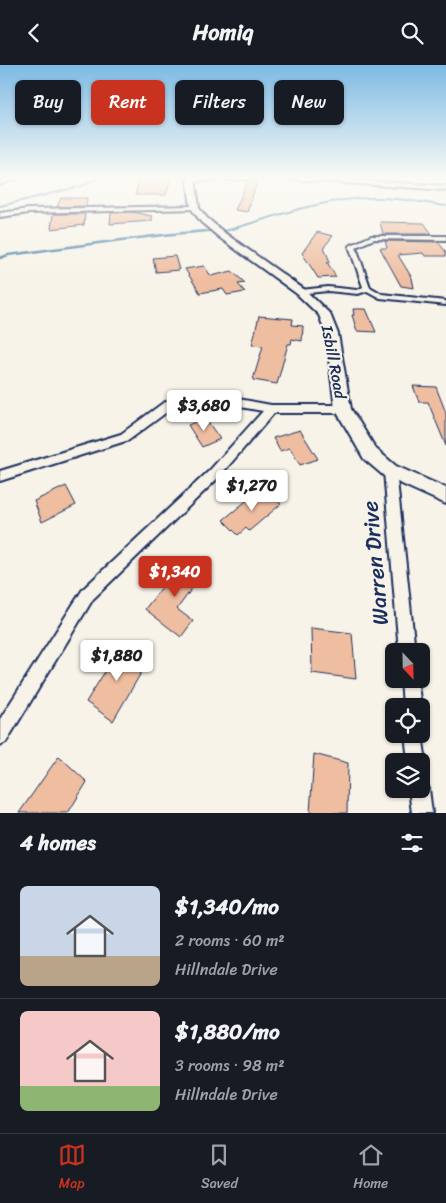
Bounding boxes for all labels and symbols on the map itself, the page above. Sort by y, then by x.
street label: Isbill Road [312,322,356,403]
pin: $3,680 [163,389,245,432]
pin: $1,270 [211,469,293,512]
street label: Warren Drive [350,499,400,627]
pin: $1,340 [134,555,216,598]
pin: $1,880 [76,639,158,682]
north arrow [385,643,430,687]

